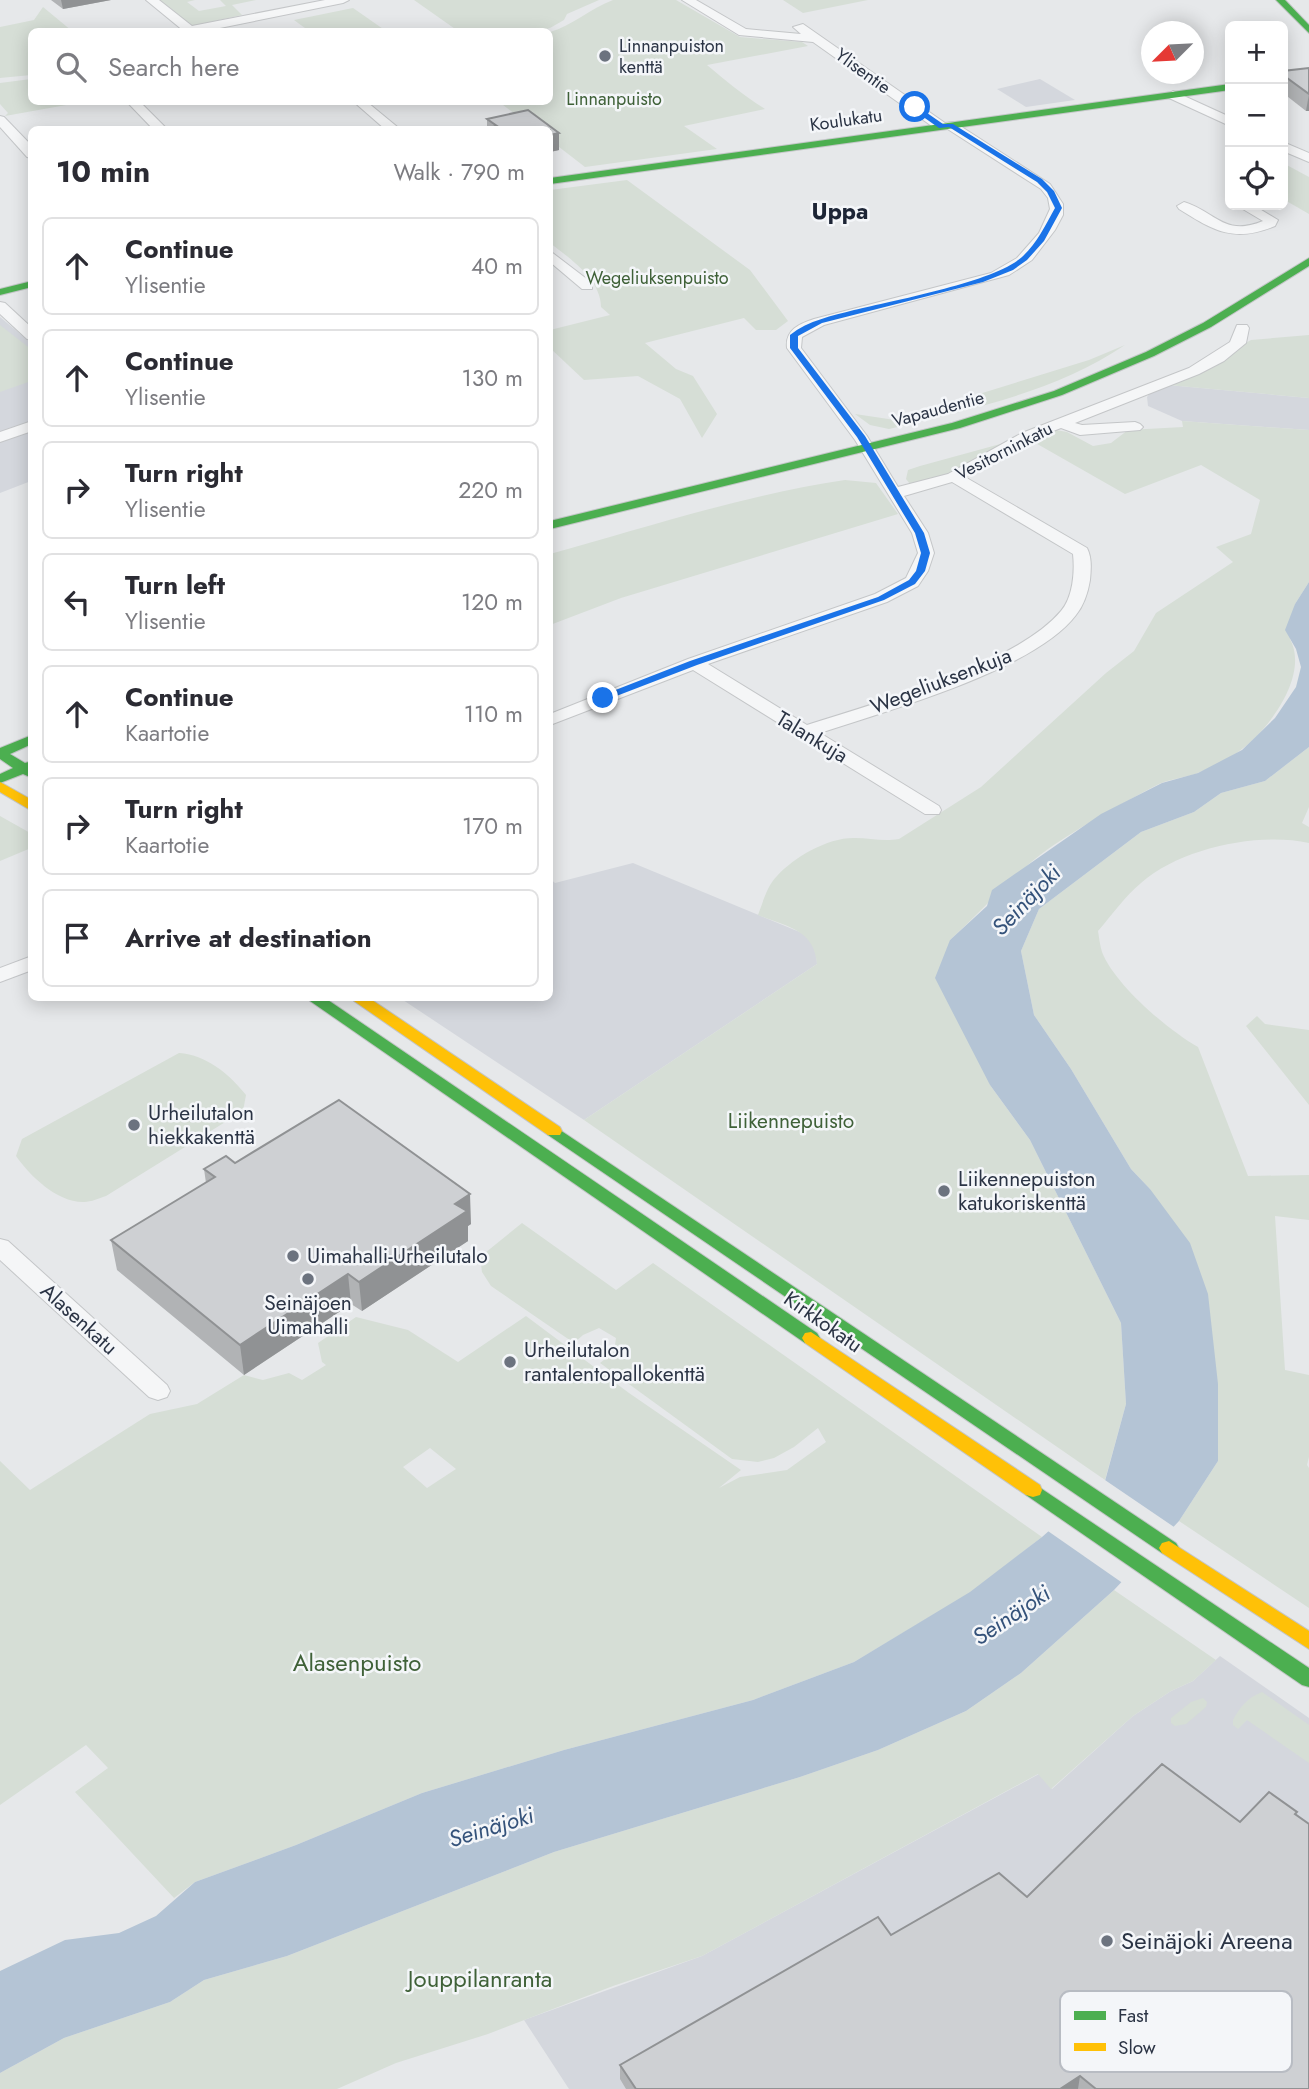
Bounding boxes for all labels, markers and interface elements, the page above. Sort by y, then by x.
north arrow [1141,21,1204,84]
map controls [1225,21,1288,210]
button: + [1225,21,1288,84]
search box [28,28,553,105]
place label: Linnanpuiston kenttä [619,33,724,80]
street label: Ylisentie [830,42,896,100]
icon: search [52,48,90,86]
text: Search here [108,48,240,86]
marker: Linnanpuiston kenttä [597,48,613,64]
button: − [1225,84,1288,147]
park label: Linnanpuisto [566,86,662,112]
route start [899,91,930,122]
street label: Koulukatu [808,102,884,138]
button: locate [1225,147,1288,210]
text: 10 min [56,150,150,193]
text: Walk · 790 m [393,155,525,189]
district label: Uppa [812,194,868,228]
text: Continue [125,230,234,268]
icon: ahead [58,247,96,285]
text: 40 m [471,249,523,283]
park label: Wegeliuksenpuisto [585,265,729,291]
text: Ylisentie [125,268,206,302]
text: Continue [125,342,234,380]
icon: ahead [58,359,96,397]
text: 130 m [461,361,523,395]
text: Ylisentie [125,380,206,414]
street label: Vapaudentie [889,384,987,434]
street label: Vesitorninkatu [951,415,1057,487]
text: Turn right [125,454,243,492]
icon: right [58,471,96,509]
text: 220 m [458,473,523,507]
text: Ylisentie [125,492,206,526]
text: Turn left [125,566,225,604]
icon: left [58,583,96,621]
text: 120 m [461,585,523,619]
text: Ylisentie [125,604,206,638]
street label: Wegeliuksenkuja [866,640,1016,722]
text: Continue [125,678,234,716]
route end [587,682,618,713]
icon: ahead [58,695,96,733]
text: 110 m [464,697,523,731]
street label: Talankuja [770,704,854,770]
text: Kaartotie [125,716,209,750]
text: Turn right [125,790,243,828]
icon: right [58,807,96,845]
text: 170 m [462,809,523,843]
text: Kaartotie [125,828,209,862]
water label: Seinäjoki [983,856,1069,943]
icon: arrive [58,919,96,957]
text: Arrive at destination [125,919,372,957]
place label: Urheilutalon hiekkakenttä [148,1098,255,1152]
park label: Liikennepuisto [728,1106,854,1136]
marker: Urheilutalon hiekkakenttä [126,1117,142,1133]
place label: Liikennepuiston katukoriskenttä [958,1164,1095,1218]
marker: Liikennepuiston katukoriskenttä [936,1183,952,1199]
place label: Uimahalli-Urheilutalo [307,1241,488,1271]
marker: Uimahalli-Urheilutalo [285,1248,301,1264]
marker: Seinäjoen Uimahalli [300,1271,316,1287]
street label: Alasenkatu [34,1276,124,1362]
street label: Kirkkokatu [778,1284,868,1360]
place label: Seinäjoen Uimahalli [264,1288,352,1342]
place label: Urheilutalon rantalentopallokenttä [524,1335,705,1389]
marker: Urheilutalon rantalentopallokenttä [502,1354,518,1370]
water label: Seinäjoki [965,1576,1058,1654]
park label: Alasenpuisto [293,1645,421,1680]
water label: Seinäjoki [444,1798,539,1856]
place label: Seinäjoki Areena [1121,1923,1293,1958]
marker: Seinäjoki Areena [1099,1933,1115,1949]
park label: Jouppilanranta [405,1961,552,1996]
legend [1060,1991,1292,2072]
text: Fast [1118,2002,1149,2029]
text: Slow [1118,2034,1156,2061]

